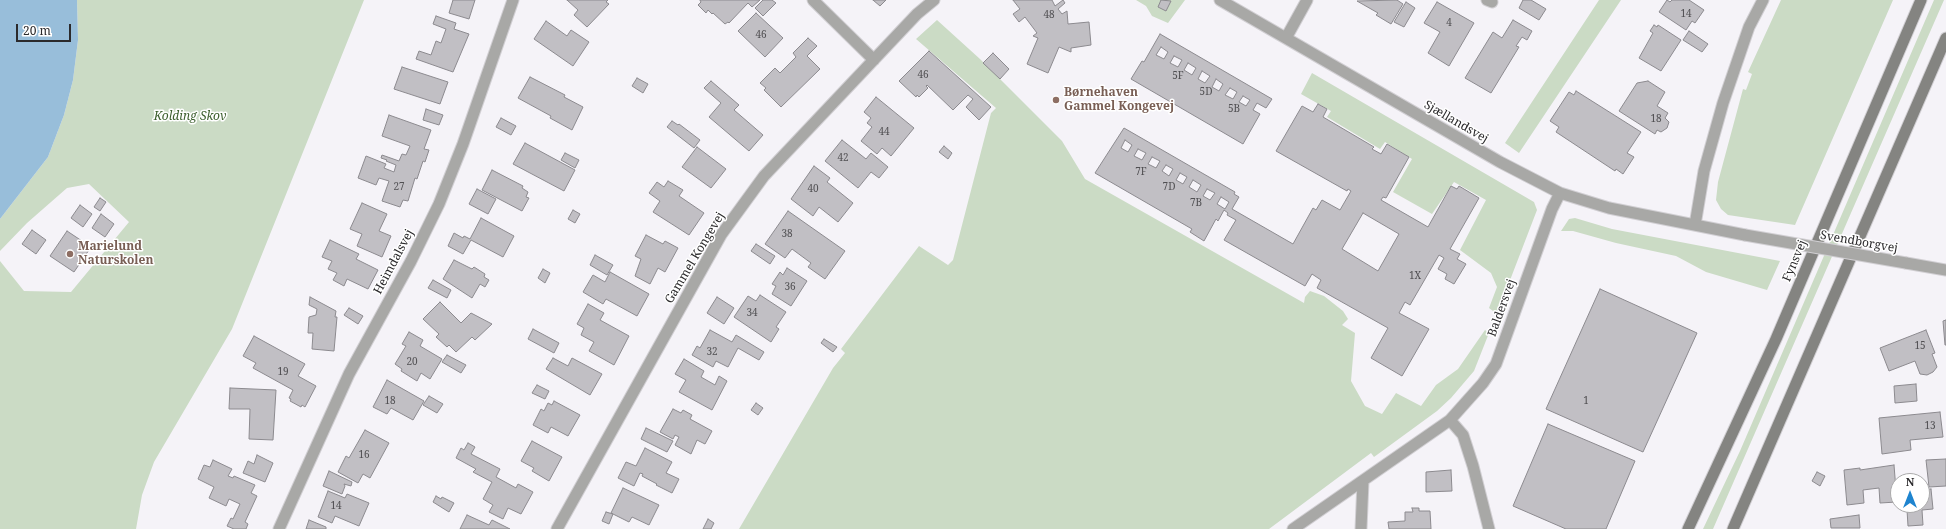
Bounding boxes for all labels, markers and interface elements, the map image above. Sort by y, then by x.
house number: 14 [1680,8,1692,20]
house number: 48 [1043,9,1055,21]
scale bar [18,16,73,42]
house number: 4 [1446,17,1452,29]
text: 20 m [23,22,51,39]
house number: 46 [755,29,767,41]
house number: 46 [917,69,929,81]
house number: 5F [1172,70,1184,82]
place label: Børnehaven Gammel Kongevej [1064,86,1174,114]
house number: 5D [1200,86,1212,98]
marker: Børnehaven Gammel Kongevej [1051,95,1061,105]
street label: Sjællandsvej [1421,98,1491,146]
house number: 5B [1228,103,1240,115]
park label: Kolding Skov [154,110,226,124]
house number: 18 [1650,113,1662,125]
house number: 44 [878,126,890,138]
house number: 42 [837,152,849,164]
house number: 7F [1135,166,1147,178]
house number: 27 [393,181,405,193]
house number: 7D [1163,181,1175,193]
house number: 40 [807,183,819,195]
house number: 7B [1190,197,1202,209]
street label: Gammel Kongevej [662,210,728,306]
street label: Heimdalsvej [371,227,417,297]
house number: 38 [781,228,793,240]
street label: Svendborgvej [1819,228,1899,256]
street label: Fynsvej [1780,238,1810,284]
place label: Marielund Naturskolen [78,240,153,268]
marker: Marielund Naturskolen [65,249,75,259]
house number: 1X [1409,270,1421,282]
street label: Baldersvej [1485,277,1519,339]
house number: 36 [784,281,796,293]
house number: 34 [746,307,758,319]
house number: 15 [1914,340,1926,352]
house number: 32 [706,346,718,358]
house number: 20 [406,356,418,368]
house number: 19 [277,366,289,378]
house number: 18 [384,395,396,407]
house number: 1 [1583,395,1589,407]
house number: 13 [1924,420,1936,432]
house number: 16 [358,449,370,461]
north arrow [1890,473,1930,513]
text: N [1906,474,1914,489]
house number: 14 [330,500,342,512]

